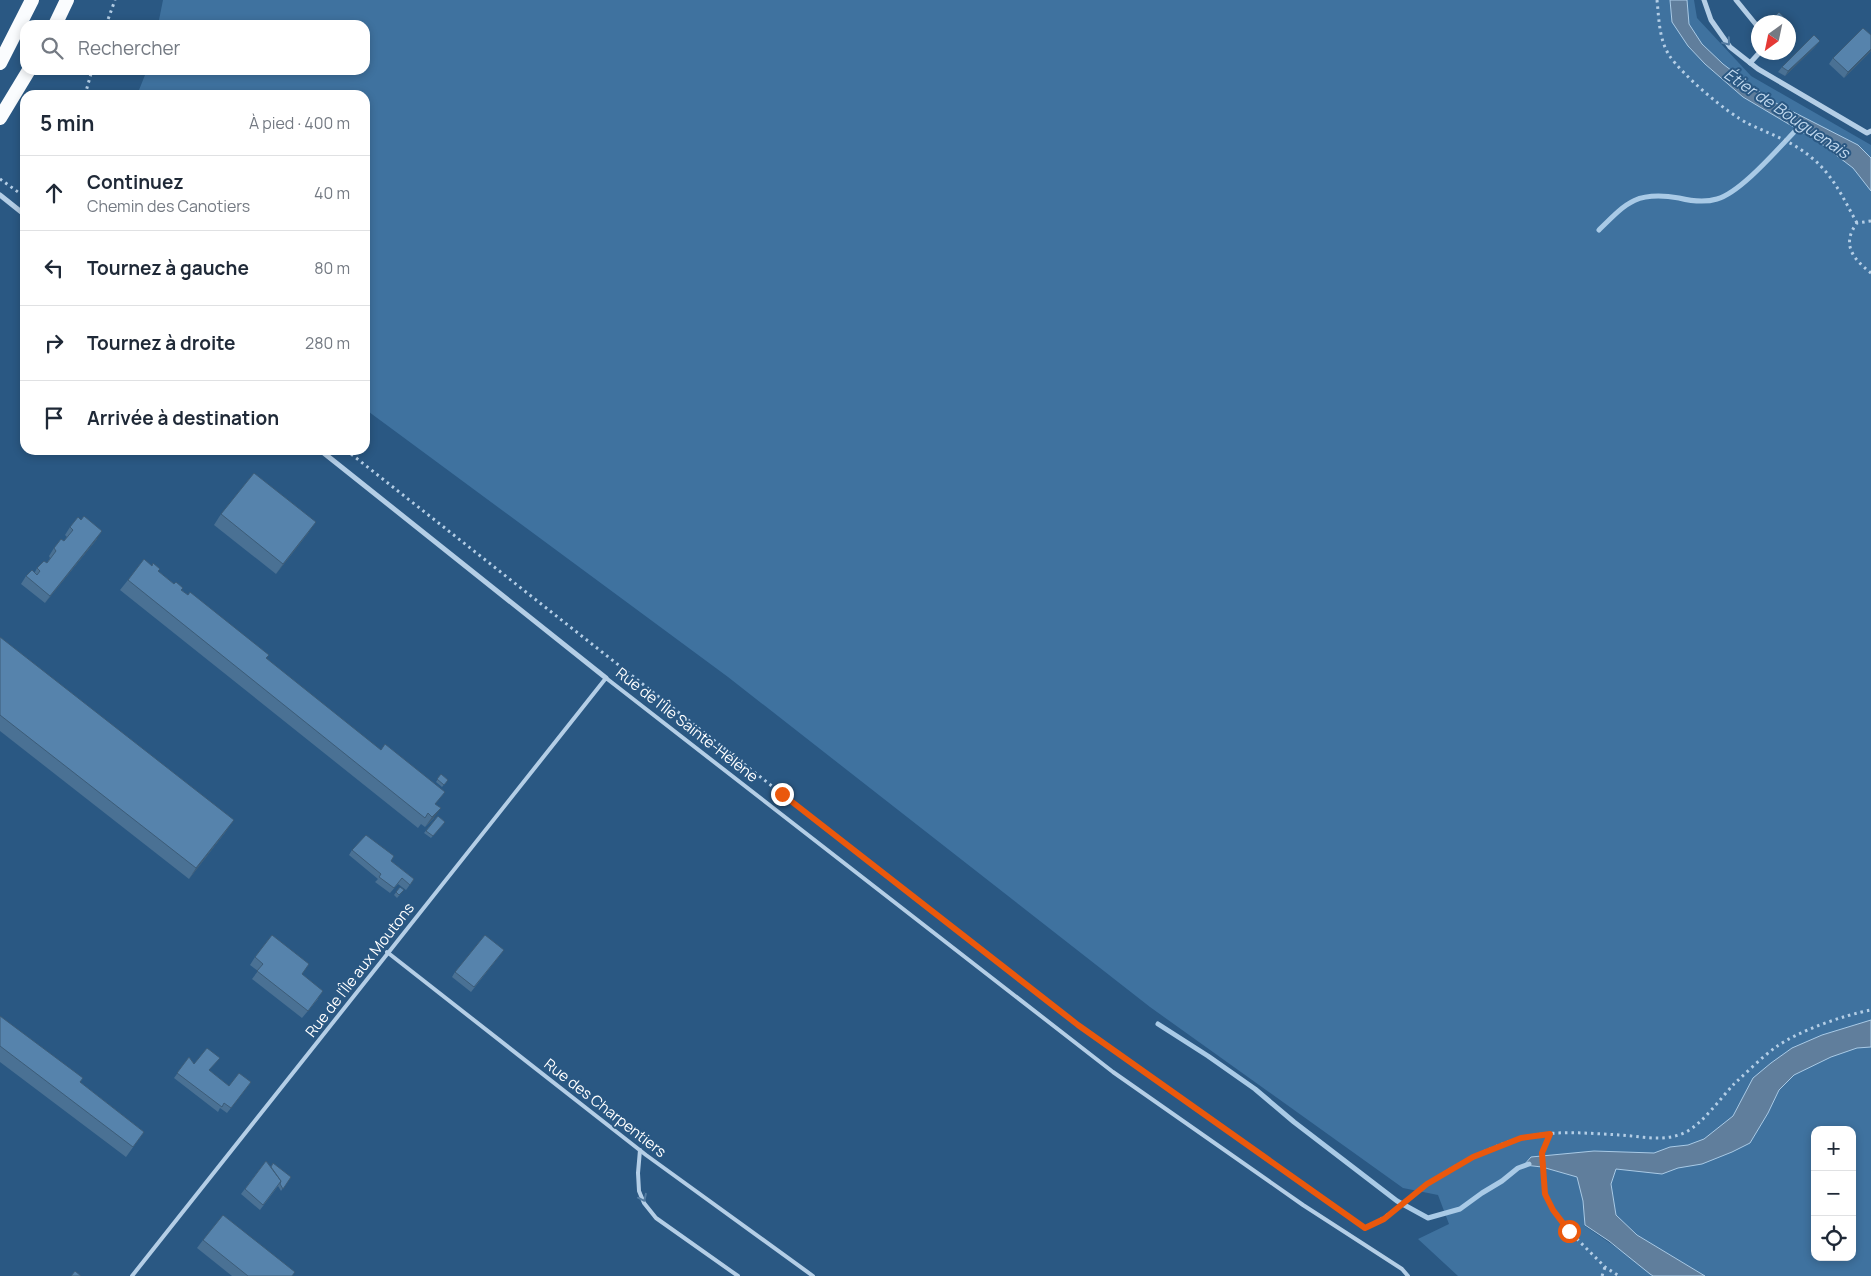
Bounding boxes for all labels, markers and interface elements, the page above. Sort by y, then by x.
north arrow [1751,15,1796,60]
search box [20,20,370,75]
icon: search [38,34,66,62]
text: Rechercher [78,35,180,61]
one-way arrow [1722,36,1730,45]
water label: Étier de Bouguenais [1720,63,1855,164]
text: 5 min [40,109,94,137]
text: À pied · 400 m [249,112,350,134]
text: Continuez [87,169,184,195]
icon: ahead [40,179,68,207]
text: 40 m [314,182,350,204]
text: Chemin des Canotiers [87,195,250,217]
icon: left [40,254,68,282]
text: Tournez à gauche [87,255,249,281]
text: 80 m [314,257,350,279]
icon: right [40,329,68,357]
text: Tournez à droite [87,330,235,356]
text: 280 m [305,332,350,354]
icon: arrive [40,404,68,432]
text: Arrivée à destination [87,405,279,431]
street label: Rue de l'Île Sainte-Hélène [612,662,763,787]
route end [771,783,794,806]
street label: Rue de l'Île aux Moutons [300,898,419,1041]
street label: Rue des Charpentiers [540,1053,671,1162]
map controls [1811,1126,1856,1261]
button: + [1811,1126,1856,1171]
button: − [1811,1171,1856,1216]
one-way arrow [637,1193,647,1202]
button: locate [1811,1216,1856,1261]
route start [1558,1220,1581,1243]

